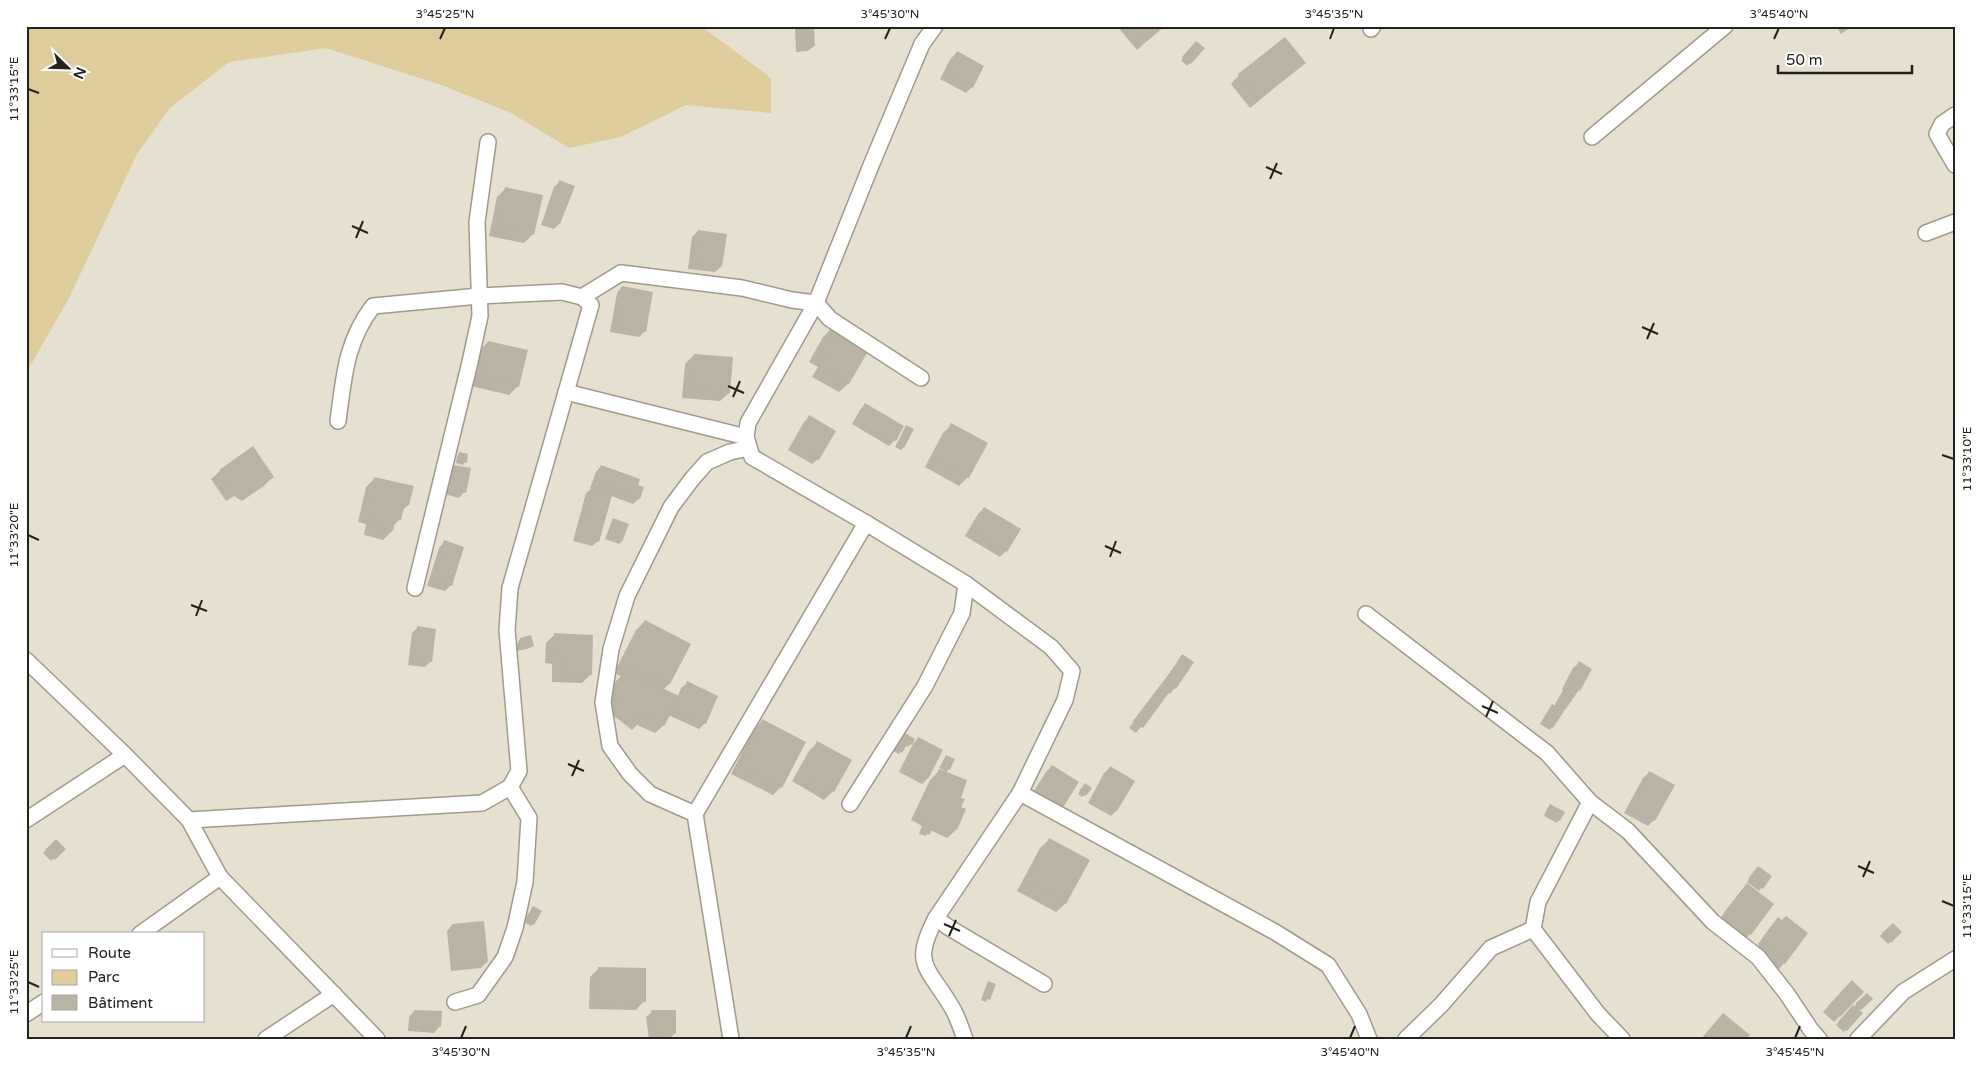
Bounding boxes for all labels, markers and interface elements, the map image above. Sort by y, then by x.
text: 3°45'25"N [416,7,474,21]
text: 3°45'30"N [861,7,919,21]
text: 3°45'35"N [1305,7,1363,21]
text: 3°45'40"N [1750,7,1808,21]
north arrow [42,42,92,92]
scale bar [1778,42,1912,74]
text: 50 m [1786,51,1823,69]
text: 11°33'15"E [7,56,21,122]
text: N [69,64,90,81]
text: 11°33'10"E [1960,426,1974,492]
text: 11°33'20"E [7,502,21,568]
text: 11°33'15"E [1960,873,1974,939]
legend [42,932,205,1022]
text: Route [88,944,131,962]
text: 11°33'25"E [7,949,21,1015]
text: Parc [88,968,120,986]
text: Bâtiment [88,994,153,1012]
text: 3°45'30"N [432,1045,490,1059]
text: 3°45'35"N [877,1045,935,1059]
text: 3°45'40"N [1321,1045,1379,1059]
text: 3°45'45"N [1766,1045,1824,1059]

